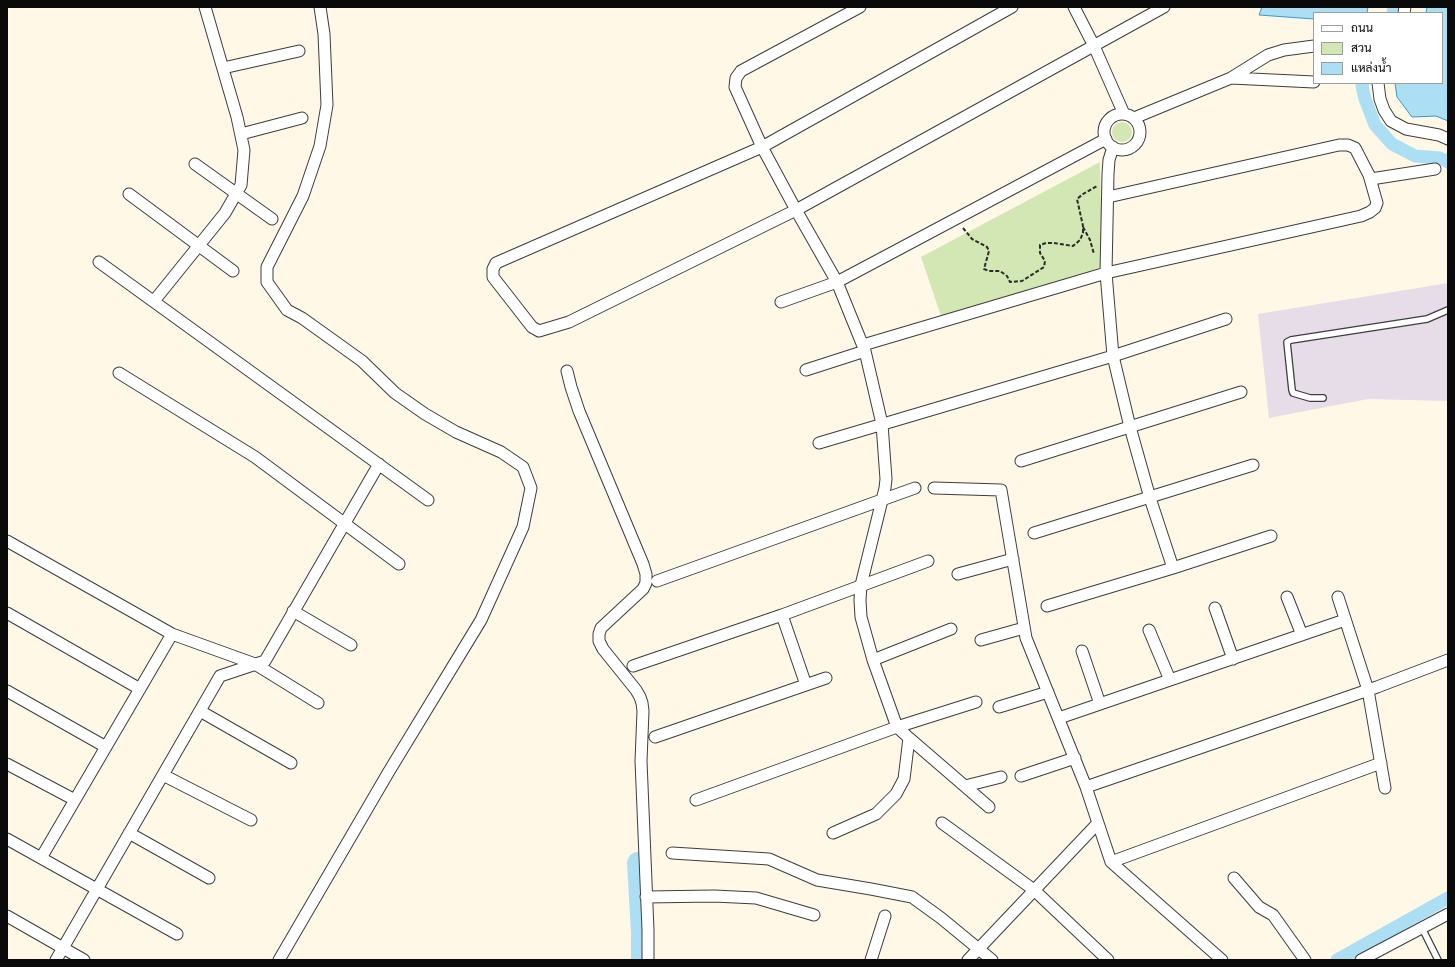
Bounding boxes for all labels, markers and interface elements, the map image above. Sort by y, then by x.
legend [1313,12,1443,84]
text: ถนน [1351,19,1373,38]
text: สวน [1351,39,1372,58]
text: แหล่งน้ำ [1351,59,1391,78]

